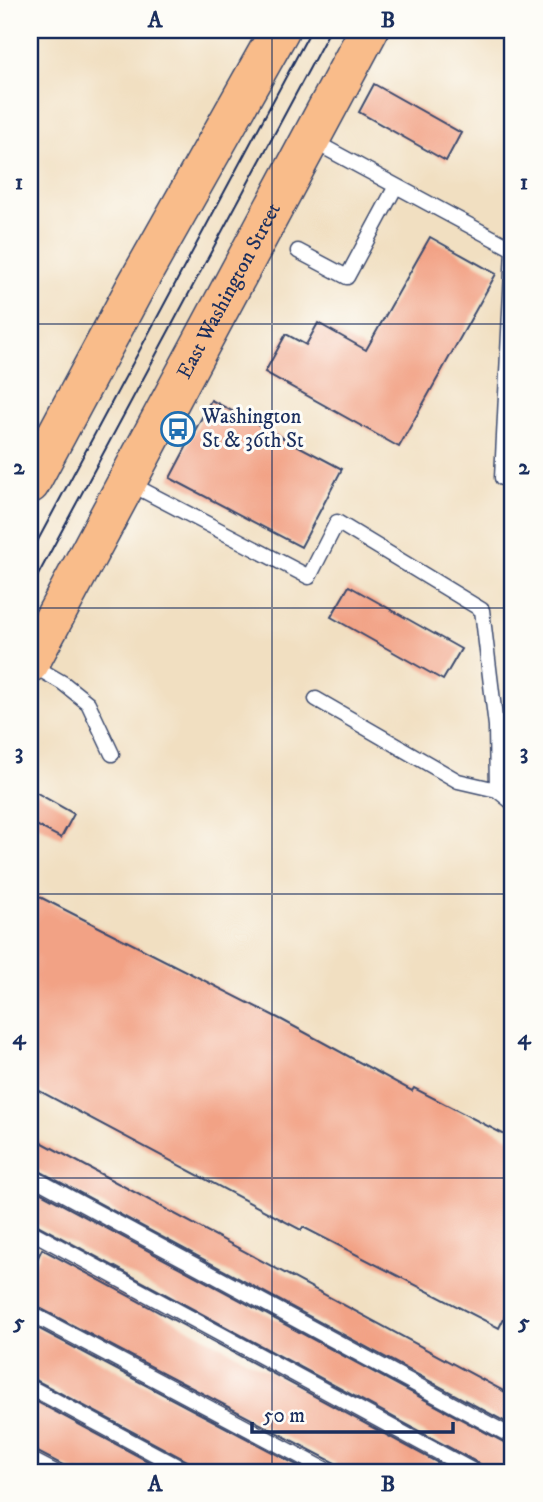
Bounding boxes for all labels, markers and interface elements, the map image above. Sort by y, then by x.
text: A [147,6,164,35]
text: B [381,6,395,35]
text: 1 [15,168,23,197]
text: 1 [520,168,528,197]
street label: East Washington Street [172,198,287,383]
place label: Washington St & 36th St [201,404,304,454]
bus stop icon: Washington St & 36th St [159,410,197,448]
text: 2 [13,453,25,482]
text: 2 [518,453,530,482]
text: 3 [15,738,23,767]
text: 3 [520,738,528,767]
text: 4 [12,1023,27,1052]
text: 4 [517,1023,532,1052]
text: 5 [12,1308,25,1337]
text: 5 [517,1308,530,1337]
scale bar [252,1390,454,1434]
text: 50 m [263,1403,305,1429]
text: A [147,1470,164,1499]
text: B [381,1470,395,1499]

